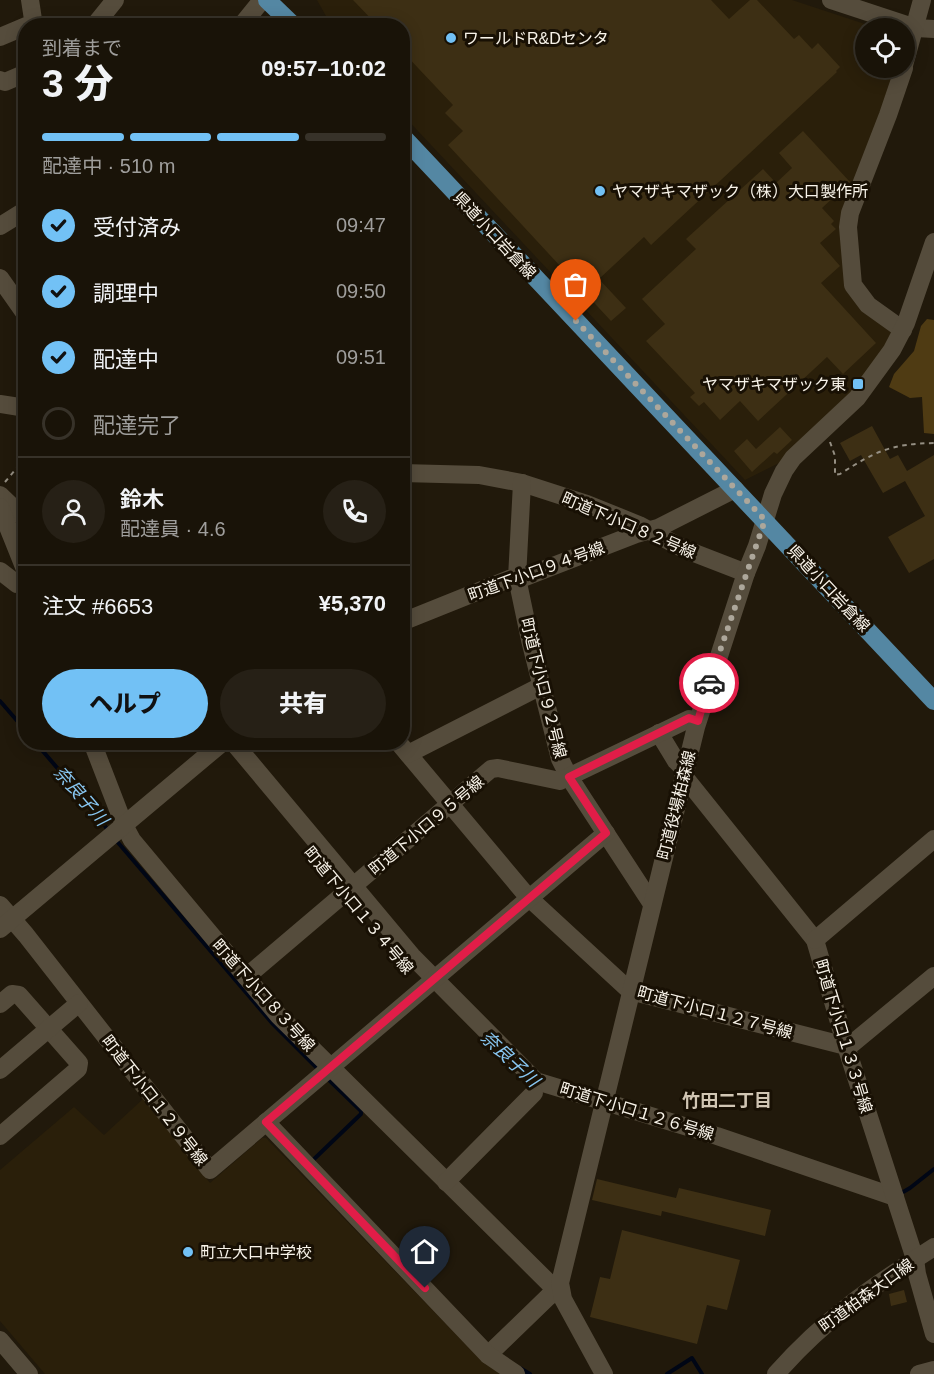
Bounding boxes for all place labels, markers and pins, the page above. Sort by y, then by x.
place label: ワールドR&Dセンタ [463,30,609,47]
marker: ワールドR&Dセンタ [444,31,458,45]
place label: ヤマザキマザック（株）大口製作所 [612,183,868,200]
marker: ヤマザキマザック（株）大口製作所 [593,184,607,198]
pin [550,259,601,321]
place label: ヤマザキマザック東 [702,376,846,393]
marker: ヤマザキマザック東 [851,377,865,391]
pin [399,1226,450,1288]
place label: 町立大口中学校 [200,1244,312,1261]
marker: 町立大口中学校 [181,1245,195,1259]

